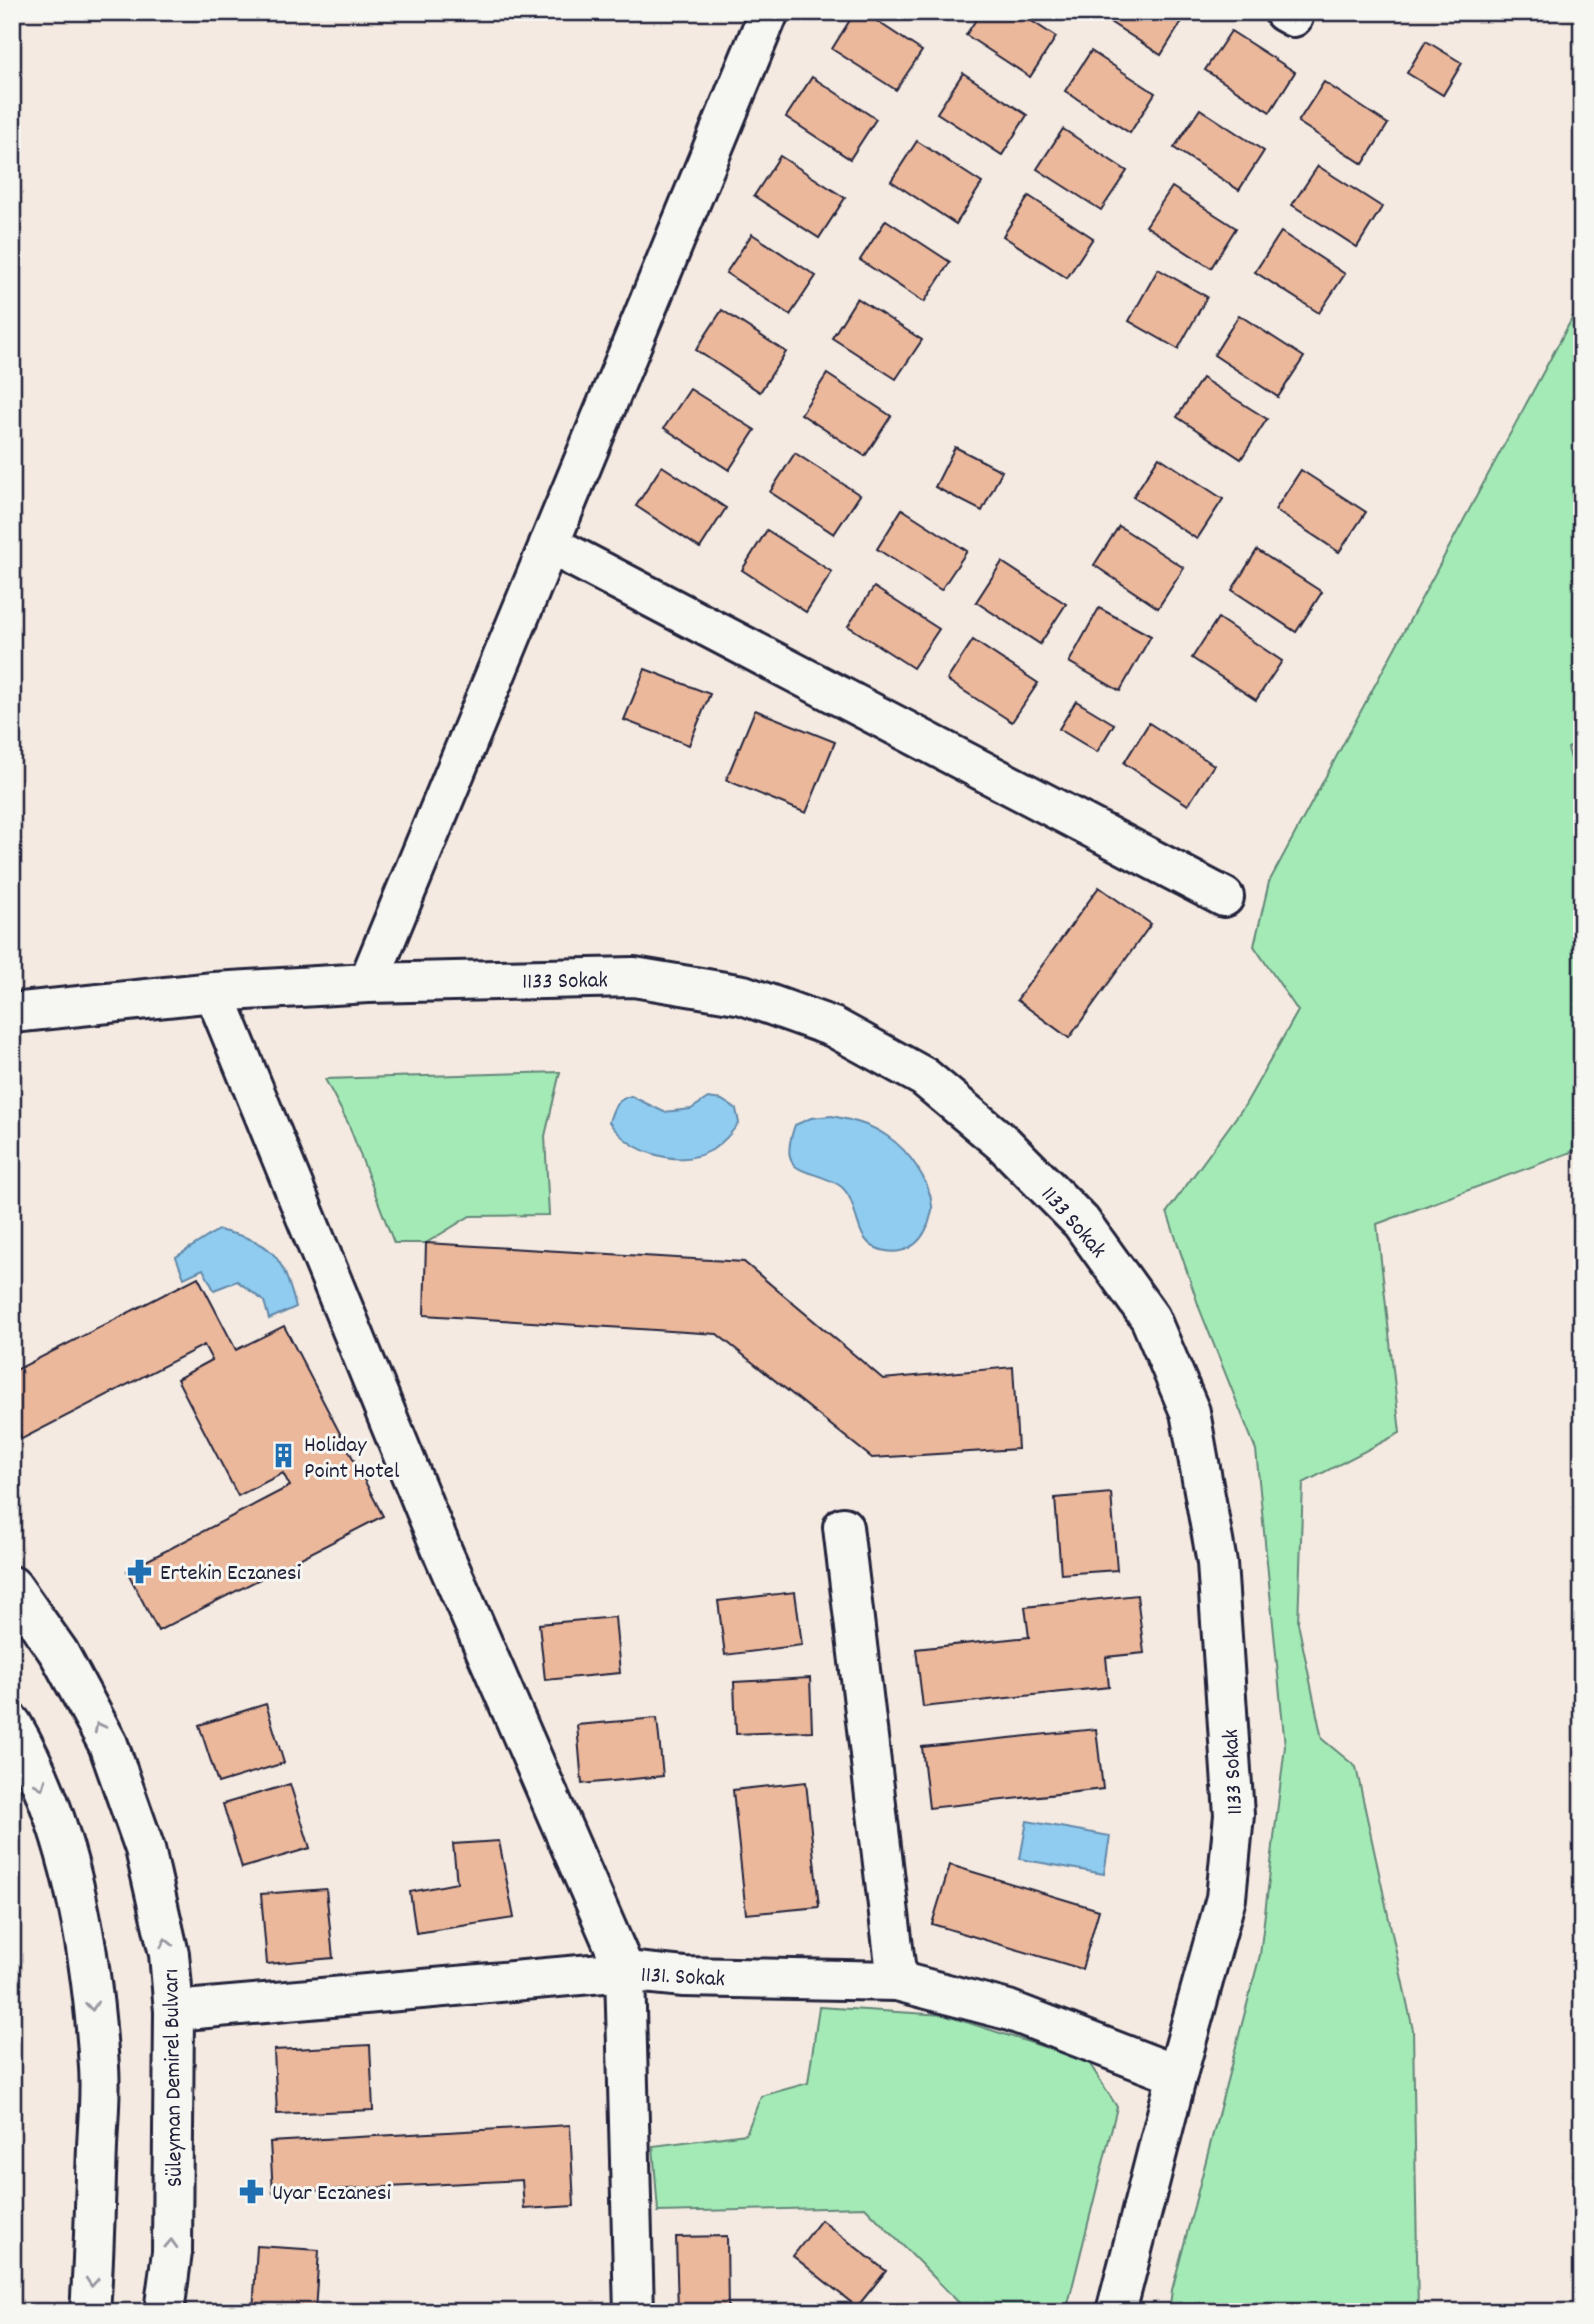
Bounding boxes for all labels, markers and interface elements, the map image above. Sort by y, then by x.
street label: 1133 Sokak [522,965,608,1000]
street label: 1133 Sokak [1032,1180,1113,1266]
place label: Holiday Point Hotel [304,1430,400,1489]
building icon: Holiday Point Hotel [270,1442,298,1470]
pharmacy icon: Ertekin Eczanesi [126,1557,154,1585]
place label: Ertekin Eczanesi [160,1558,301,1591]
one-way arrow [94,1722,107,1734]
street label: 1133 Sokak [1216,1728,1253,1816]
one-way arrow [32,1779,46,1791]
one-way arrow [160,1938,175,1950]
street label: 1131. Sokak [640,1960,726,1997]
street label: Süleyman Demirel Bulvarı [156,1969,193,2187]
one-way arrow [85,2000,100,2012]
pharmacy icon: Uyar Eczanesi [238,2177,266,2205]
place label: Uyar Eczanesi [272,2178,391,2211]
one-way arrow [164,2238,179,2249]
one-way arrow [85,2277,100,2288]

